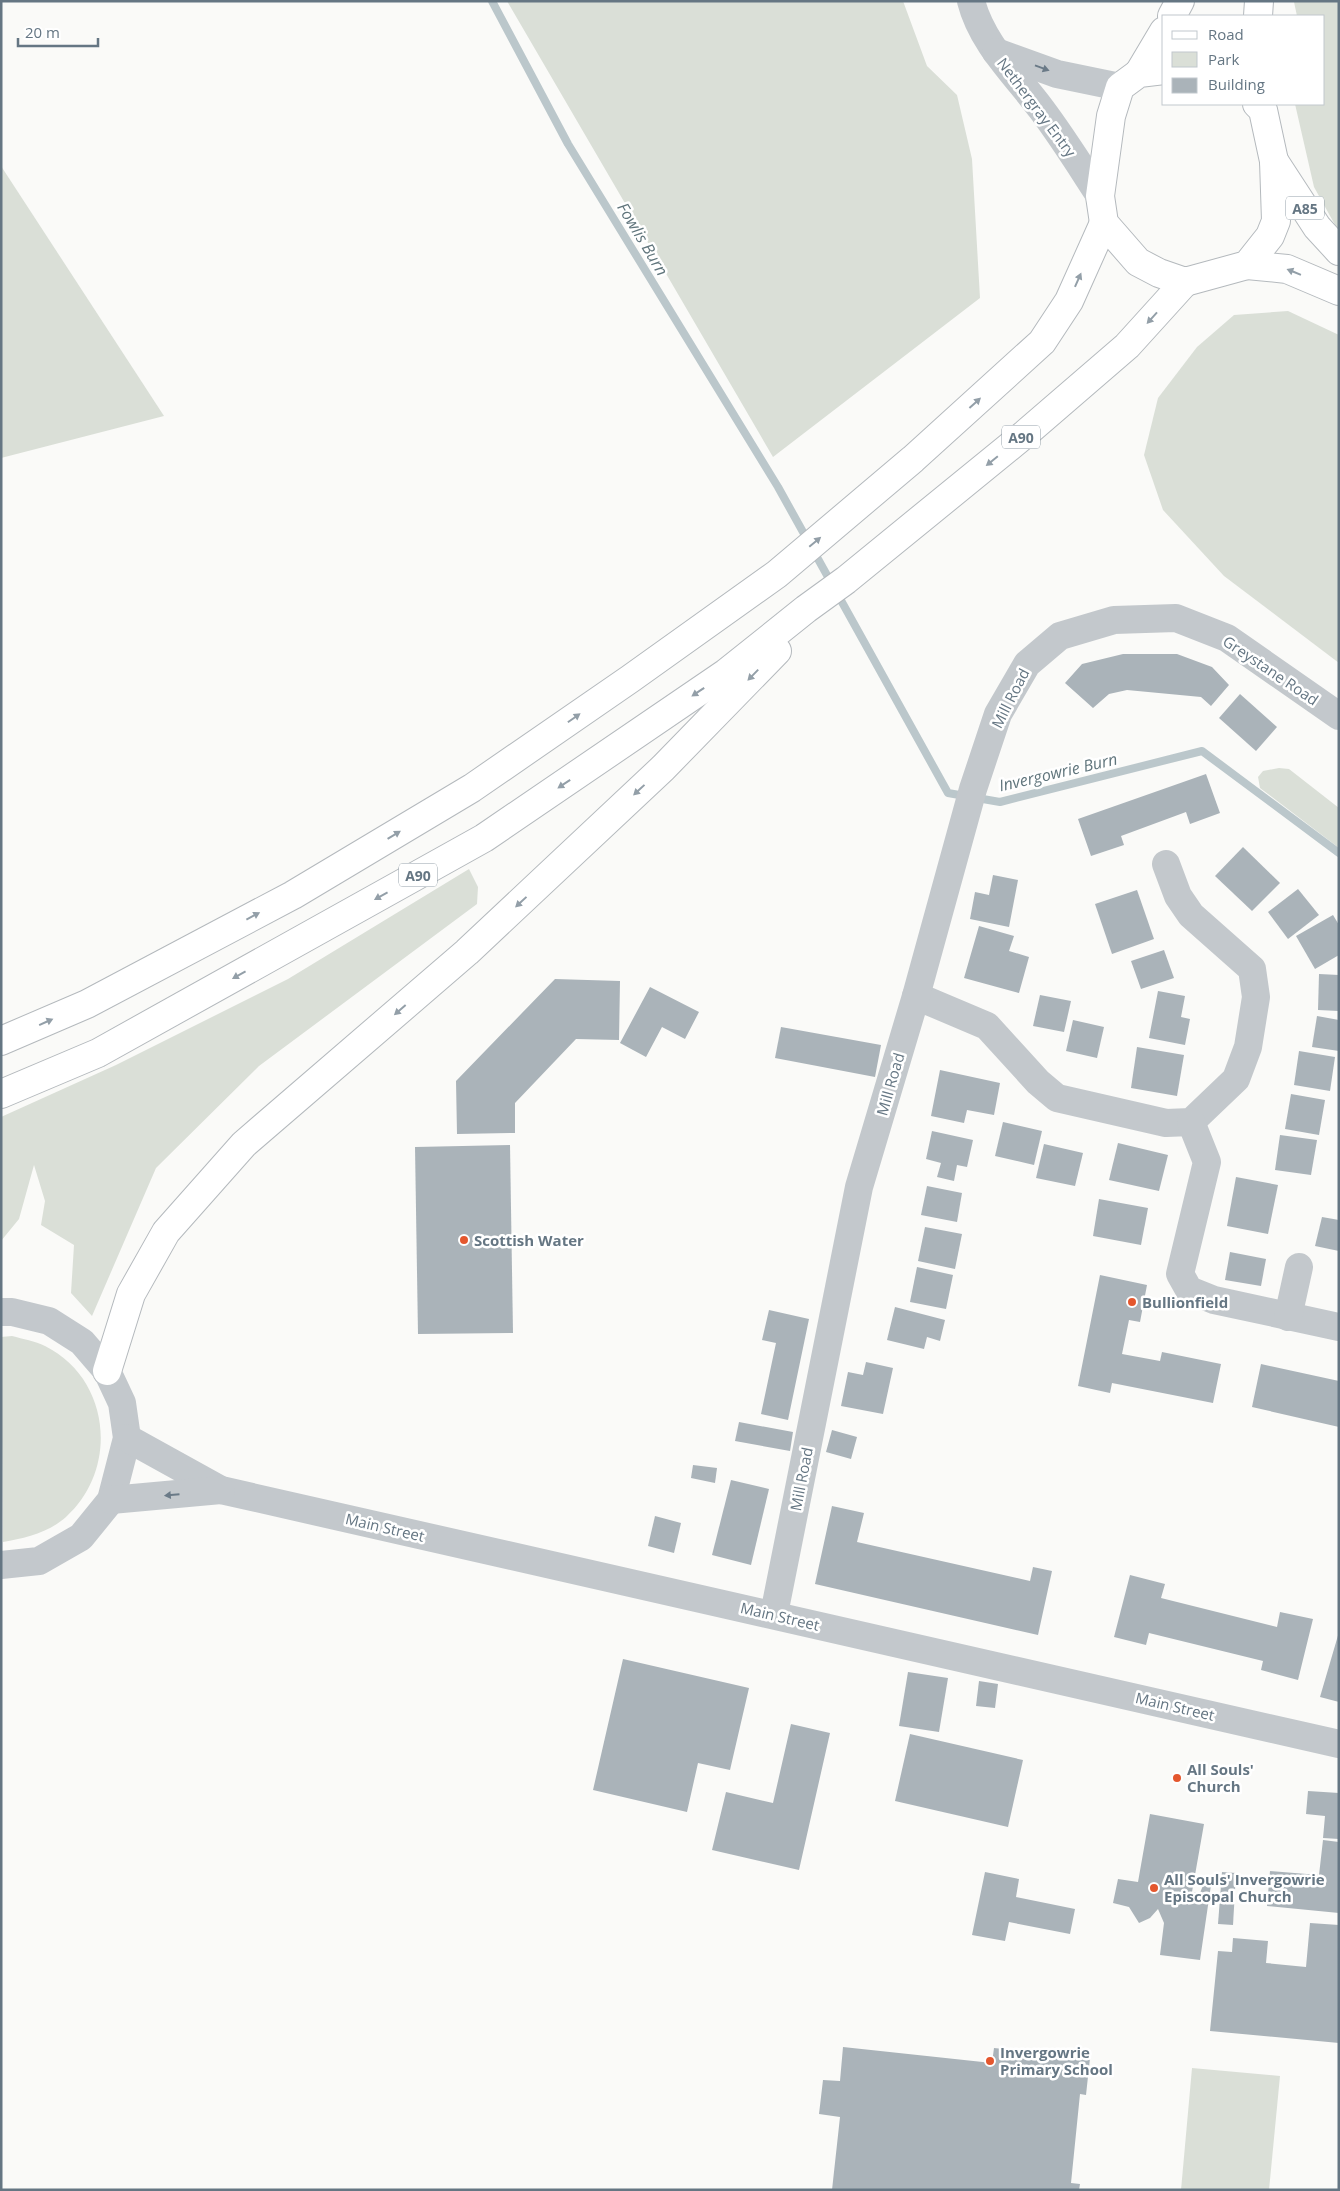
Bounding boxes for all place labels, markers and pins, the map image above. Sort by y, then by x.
place label: Scottish Water [474,1230,584,1250]
marker: Scottish Water [458,1234,470,1246]
place label: Bullionfield [1142,1292,1228,1312]
marker: Bullionfield [1126,1296,1138,1308]
place label: All Souls' Church [1187,1759,1254,1796]
marker: All Souls' Church [1171,1772,1183,1784]
place label: All Souls' Invergowrie Episcopal Church [1164,1869,1325,1906]
marker: All Souls' Invergowrie Episcopal Church [1148,1882,1160,1894]
place label: Invergowrie Primary School [1000,2042,1113,2079]
marker: Invergowrie Primary School [984,2055,996,2067]

